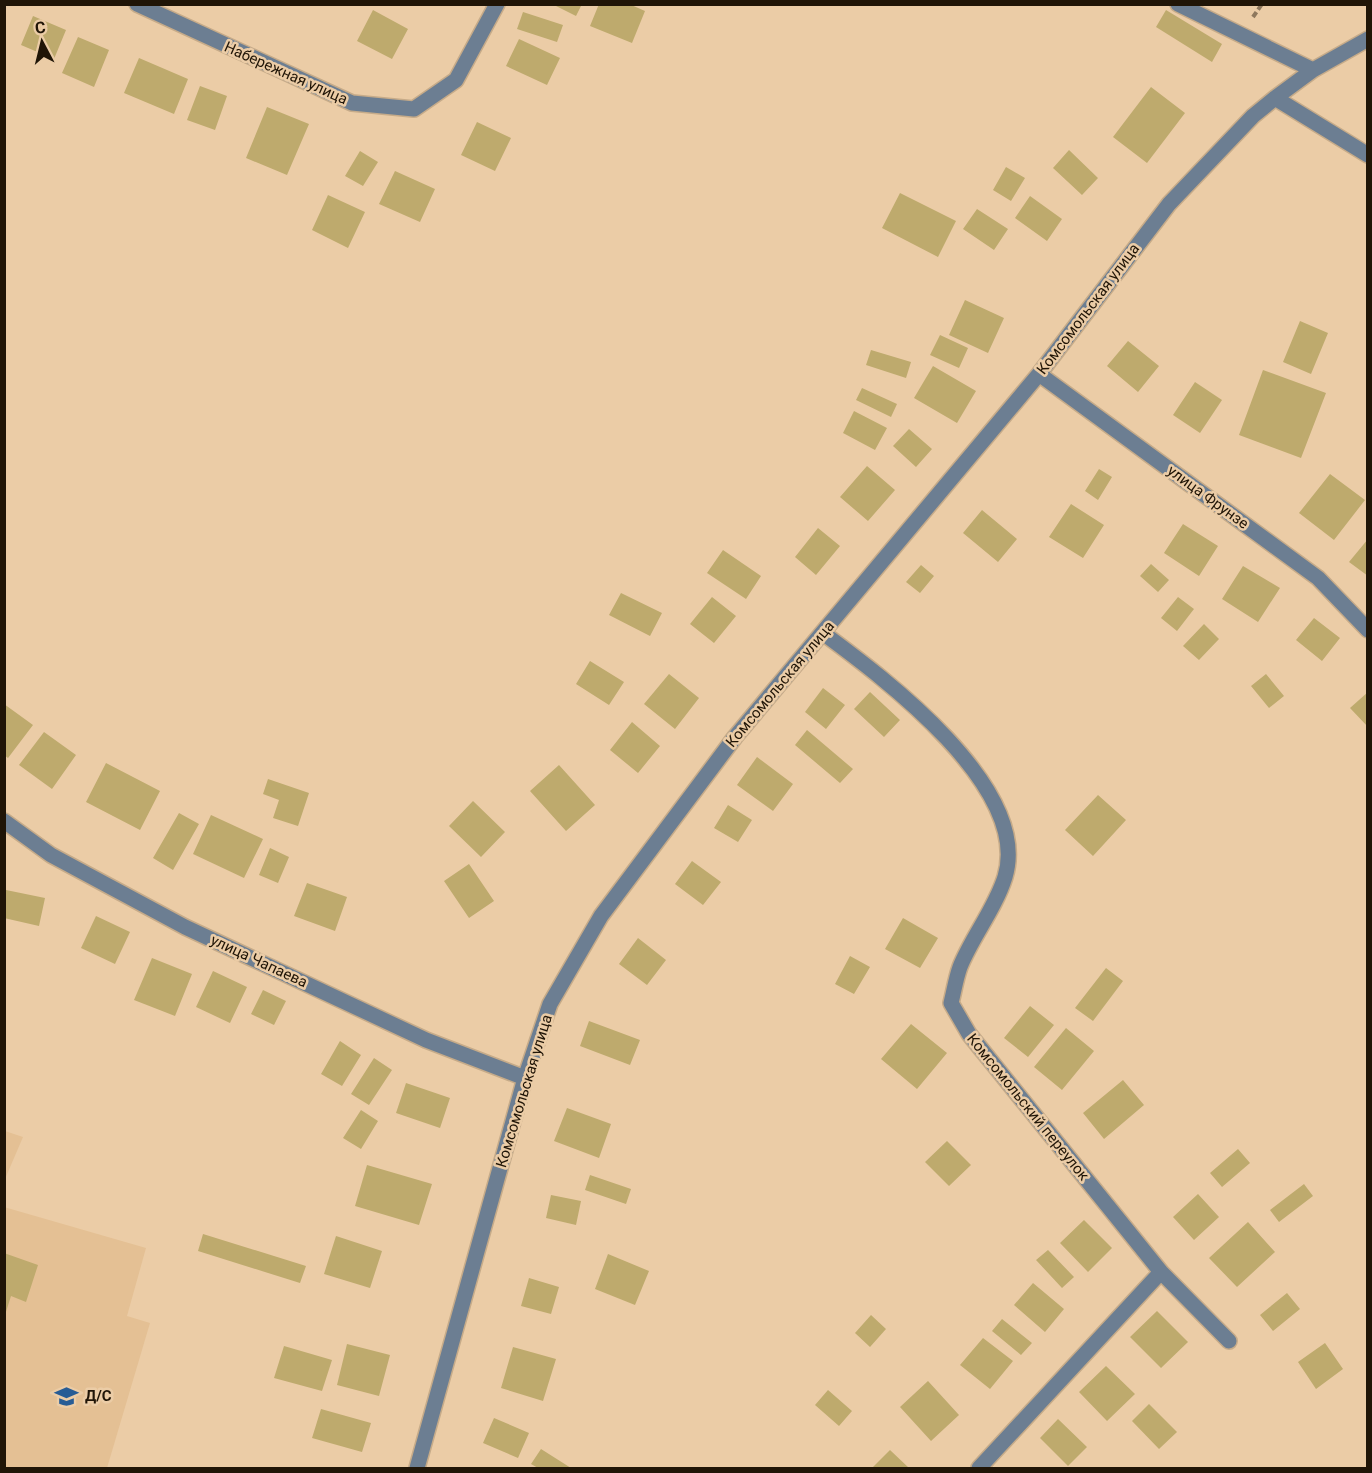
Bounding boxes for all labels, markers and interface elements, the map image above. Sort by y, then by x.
north arrow [12,12,72,72]
text: С [34,18,47,38]
street label: Набережная улица [222,38,350,108]
street label: Комсомольская улица [1033,240,1143,378]
street label: улица Фрунзе [1164,461,1252,533]
street label: Комсомольская улица [722,617,838,751]
street label: улица Чапаева [208,931,310,991]
street label: Комсомольская улица [492,1012,556,1170]
street label: Комсомольский переулок [963,1030,1093,1184]
school or university icon: Д/С [54,1383,80,1409]
place label: Д/С [85,1387,112,1405]

